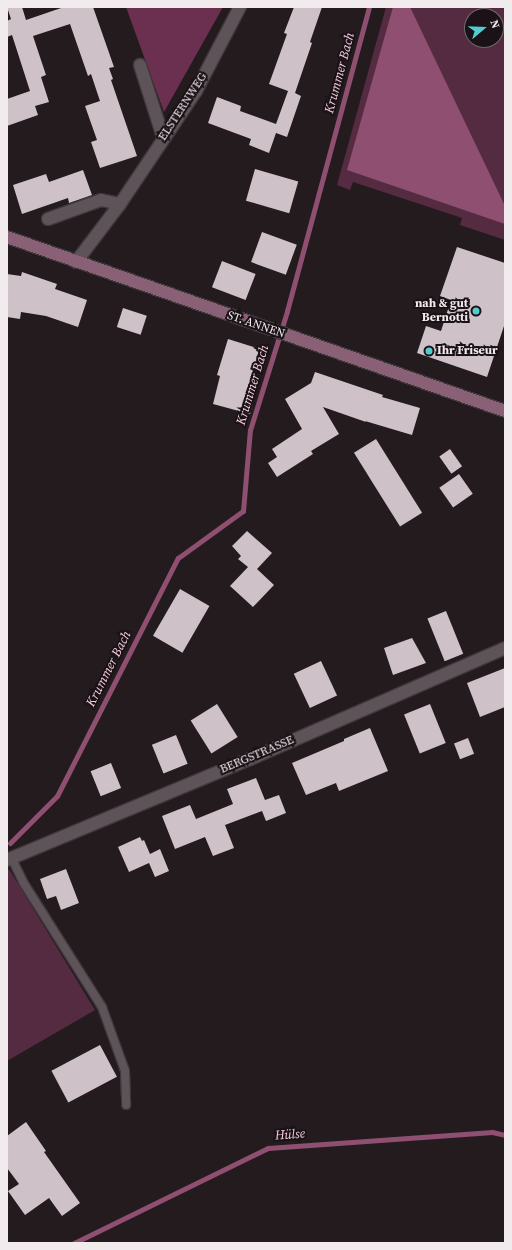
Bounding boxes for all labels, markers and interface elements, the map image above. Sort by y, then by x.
north arrow [464,8,504,48]
text: N [486,18,503,30]
water label: Krummer Bach [322,31,358,115]
street label: ELSTERNWEG [156,70,210,144]
place label: nah & gut Bernotti [415,297,468,325]
marker: nah & gut Bernotti [471,306,481,316]
street label: ST. ANNEN [225,308,287,342]
water label: Krummer Bach [233,343,273,427]
place label: Ihr Friseur [437,344,498,358]
marker: Ihr Friseur [424,346,434,356]
water label: Krummer Bach [83,629,135,709]
street label: BERGSTRASSE [218,733,296,777]
water label: Hülse [274,1126,306,1144]

